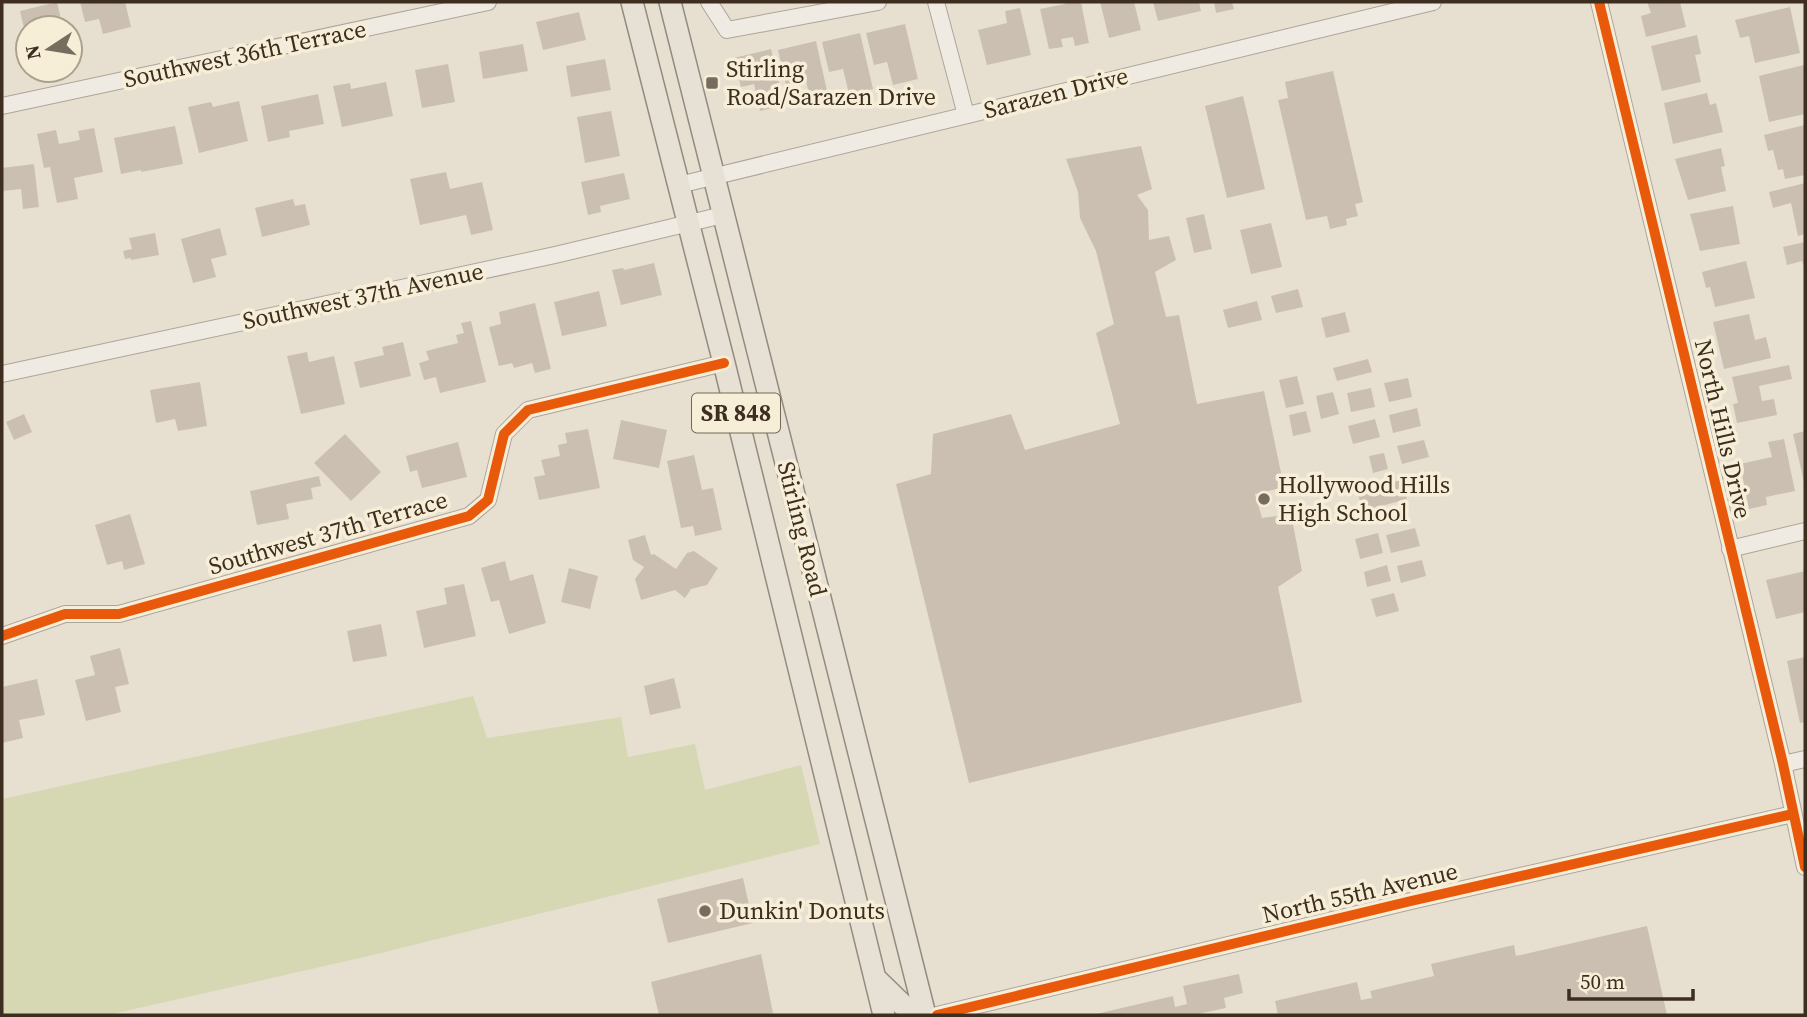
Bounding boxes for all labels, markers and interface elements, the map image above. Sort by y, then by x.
street label: Southwest 36th Terrace [121,12,369,95]
north arrow [14,14,84,84]
text: N [18,43,47,62]
place label: Stirling Road/Sarazen Drive [726,52,936,113]
street label: Sarazen Drive [980,59,1132,126]
marker: Stirling Road/Sarazen Drive [704,75,720,91]
street label: Southwest 37th Avenue [240,254,486,337]
street label: North Hills Drive [1687,336,1760,522]
road number: SR 848 [692,394,780,432]
street label: Stirling Road [770,458,835,600]
place label: Hollywood Hills High School [1278,468,1450,529]
street label: Southwest 37th Terrace [204,483,451,582]
marker: Hollywood Hills High School [1256,491,1272,507]
street label: North 55th Avenue [1259,854,1461,931]
place label: Dunkin' Donuts [719,894,885,927]
marker: Dunkin' Donuts [697,903,713,919]
scale bar [1569,958,1693,1002]
text: 50 m [1580,967,1625,996]

